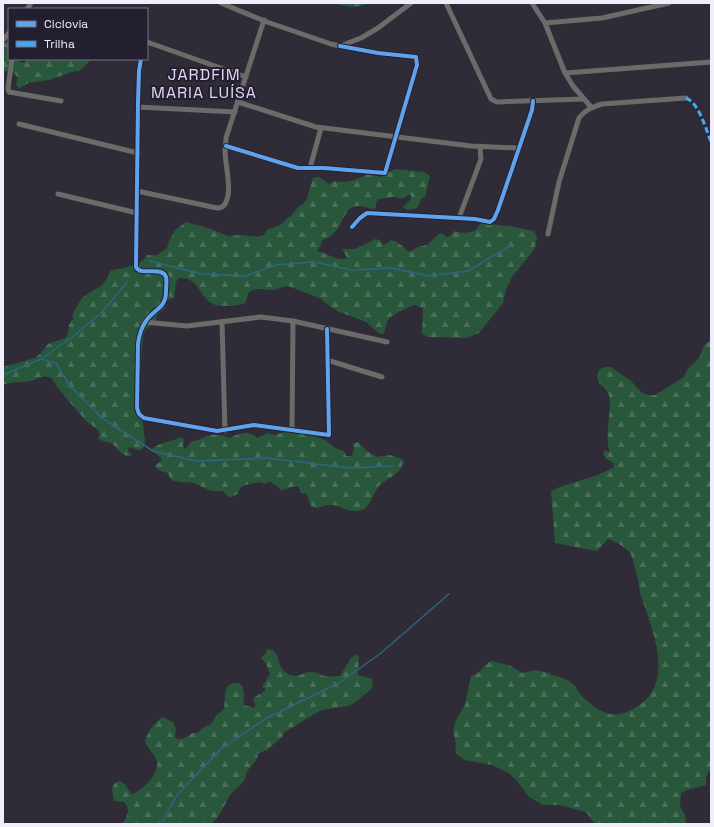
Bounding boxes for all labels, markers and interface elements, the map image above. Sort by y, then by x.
legend [8,8,148,60]
text: Ciclovia [44,16,88,32]
text: Trilha [44,36,75,52]
district label: JARDFIM MARIA LUÍSA [151,64,257,103]

